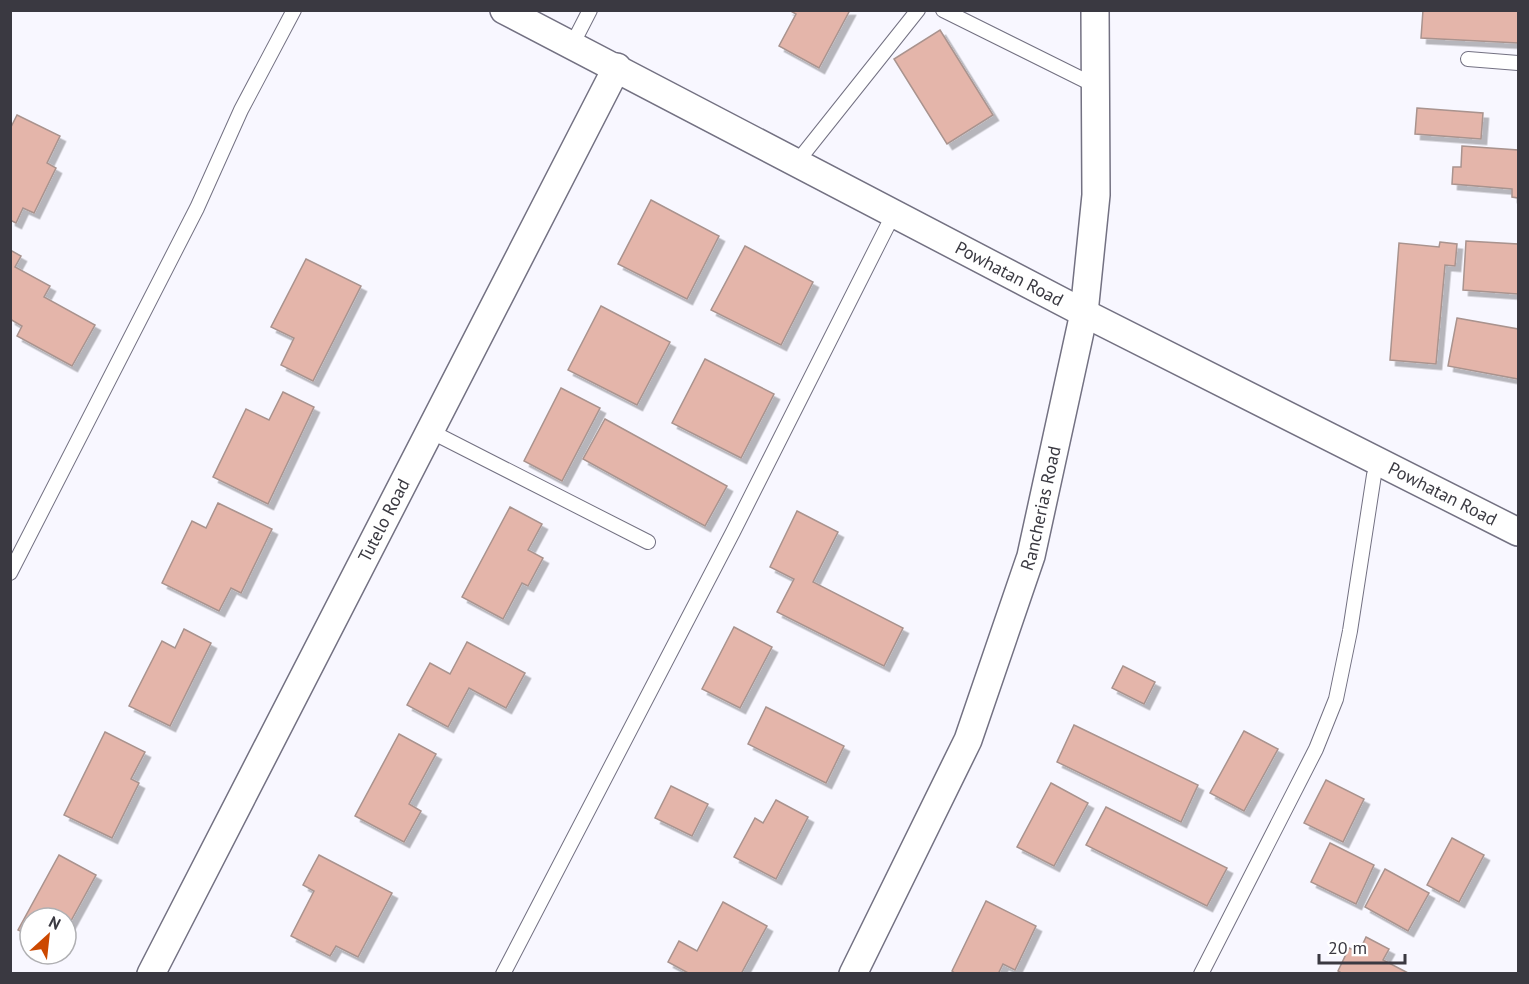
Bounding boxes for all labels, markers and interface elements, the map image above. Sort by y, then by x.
street label: Powhatan Road [951,236,1067,311]
street label: Rancherias Road [1015,444,1066,573]
street label: Powhatan Road [1385,456,1501,531]
street label: Tutelo Road [353,475,415,566]
north arrow [18,906,78,966]
text: N [46,911,64,934]
scale bar [1319,927,1404,965]
text: 20 m [1328,936,1367,959]

